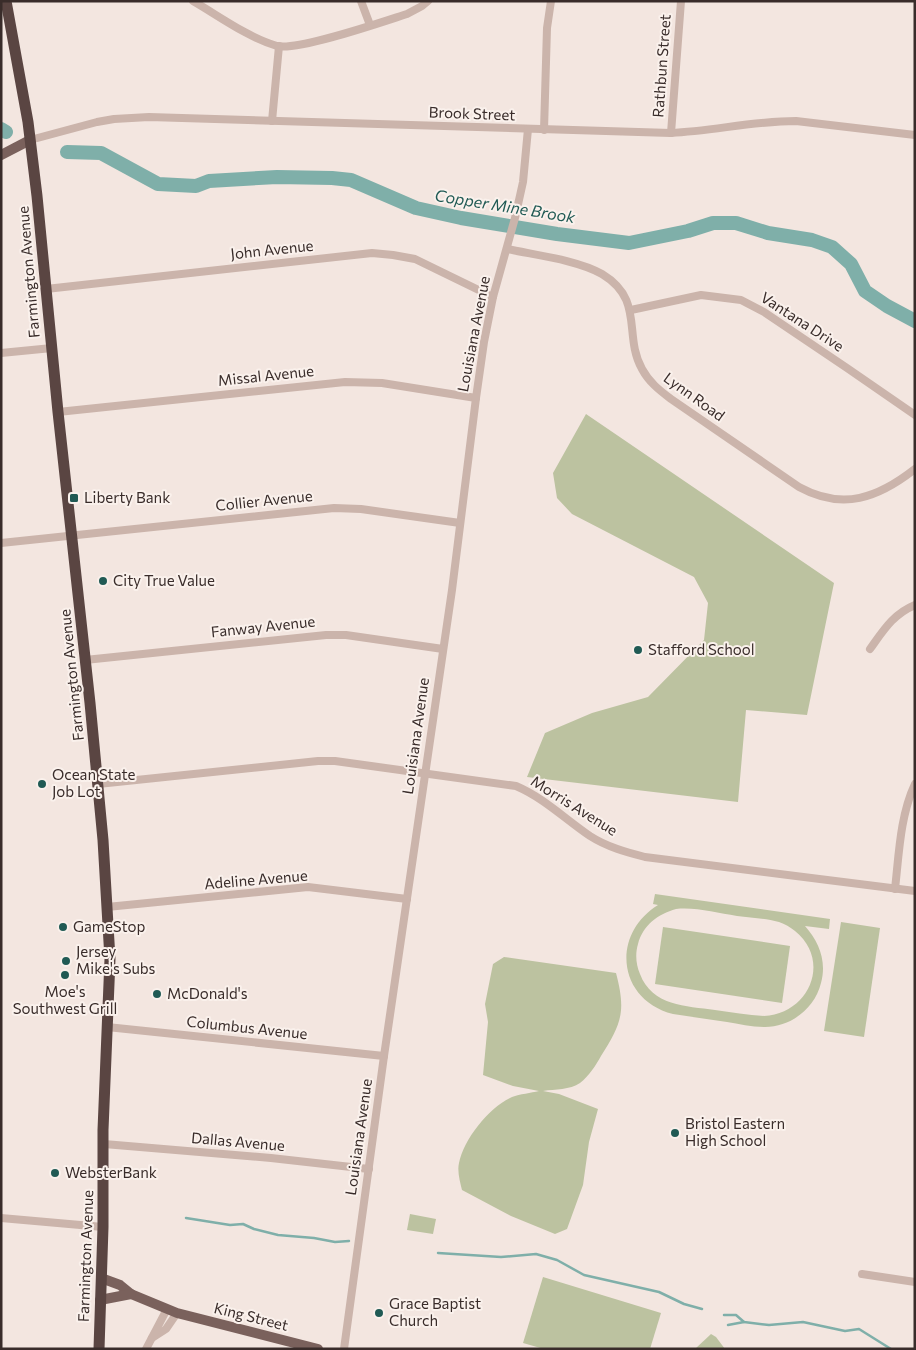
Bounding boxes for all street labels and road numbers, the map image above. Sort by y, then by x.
street label: Rathbun Street [648,14,674,118]
street label: Brook Street [428,102,516,124]
street label: Farmington Avenue [13,205,43,339]
street label: John Avenue [229,236,314,262]
street label: Louisiana Avenue [453,274,493,393]
street label: Vantana Drive [758,288,848,355]
street label: Missal Avenue [217,361,315,389]
street label: Lynn Road [661,368,729,424]
street label: Collier Avenue [214,486,313,514]
street label: Farmington Avenue [55,608,87,742]
street label: Fanway Avenue [210,612,316,640]
street label: Louisiana Avenue [398,676,432,795]
street label: Morris Avenue [528,771,621,839]
street label: Adeline Avenue [204,866,308,892]
street label: Columbus Avenue [186,1012,309,1042]
street label: Louisiana Avenue [341,1077,375,1196]
street label: Dallas Avenue [190,1128,286,1154]
street label: Farmington Avenue [74,1189,96,1322]
street label: King Street [212,1298,290,1334]

